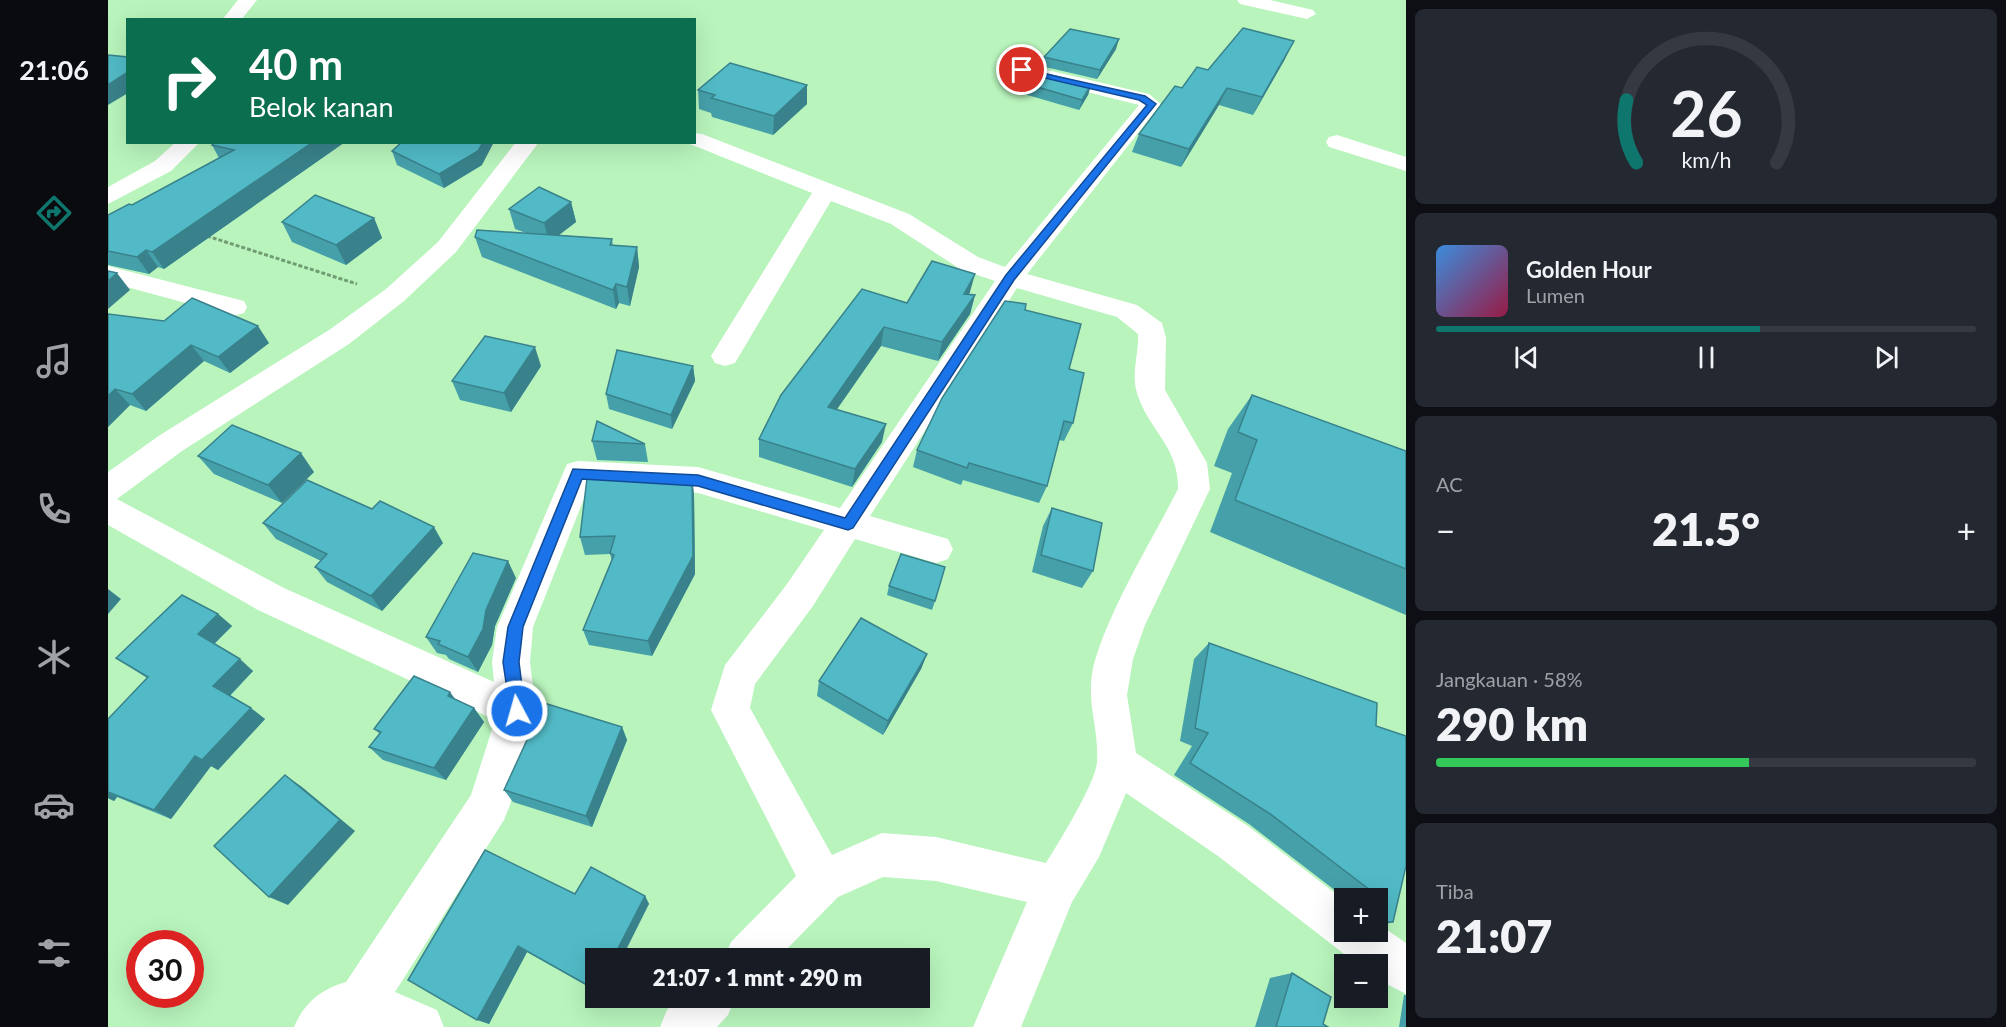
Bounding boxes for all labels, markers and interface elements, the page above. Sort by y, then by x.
text: 40 m [249,39,343,89]
icon: right [150,42,228,120]
pin [996,44,1047,95]
text: 21:06 [19,53,89,86]
icon: arrive [1005,53,1038,86]
text: 26 [1670,75,1742,150]
text: Belok kanan [249,90,394,123]
text: km/h [1681,148,1731,174]
icon: directions [33,192,75,234]
text: Golden Hour [1526,256,1652,283]
text: Lumen [1526,283,1585,307]
icon: music [33,340,75,382]
icon: previous [1510,341,1543,374]
icon: pause [1690,341,1723,374]
icon: next [1870,341,1903,374]
text: AC [1436,472,1463,496]
icon: phone [33,488,75,530]
text: 21.5° [1652,502,1760,556]
text: − [1436,510,1455,550]
text: + [1957,510,1976,550]
icon: climate [33,636,75,678]
text: Jangkauan · 58% [1436,667,1583,691]
position arrow [485,679,549,743]
text: 290 km [1436,697,1588,751]
icon: car [33,784,75,826]
text: Tiba [1436,879,1474,903]
map controls [1334,888,1388,1008]
button: + [1334,888,1388,942]
text: 21:07 [1436,909,1552,963]
speed limit sign: 30 [126,930,204,1008]
icon: filters [33,932,75,974]
button: − [1334,954,1388,1008]
text: 21:07 · 1 mnt · 290 m [653,964,862,991]

